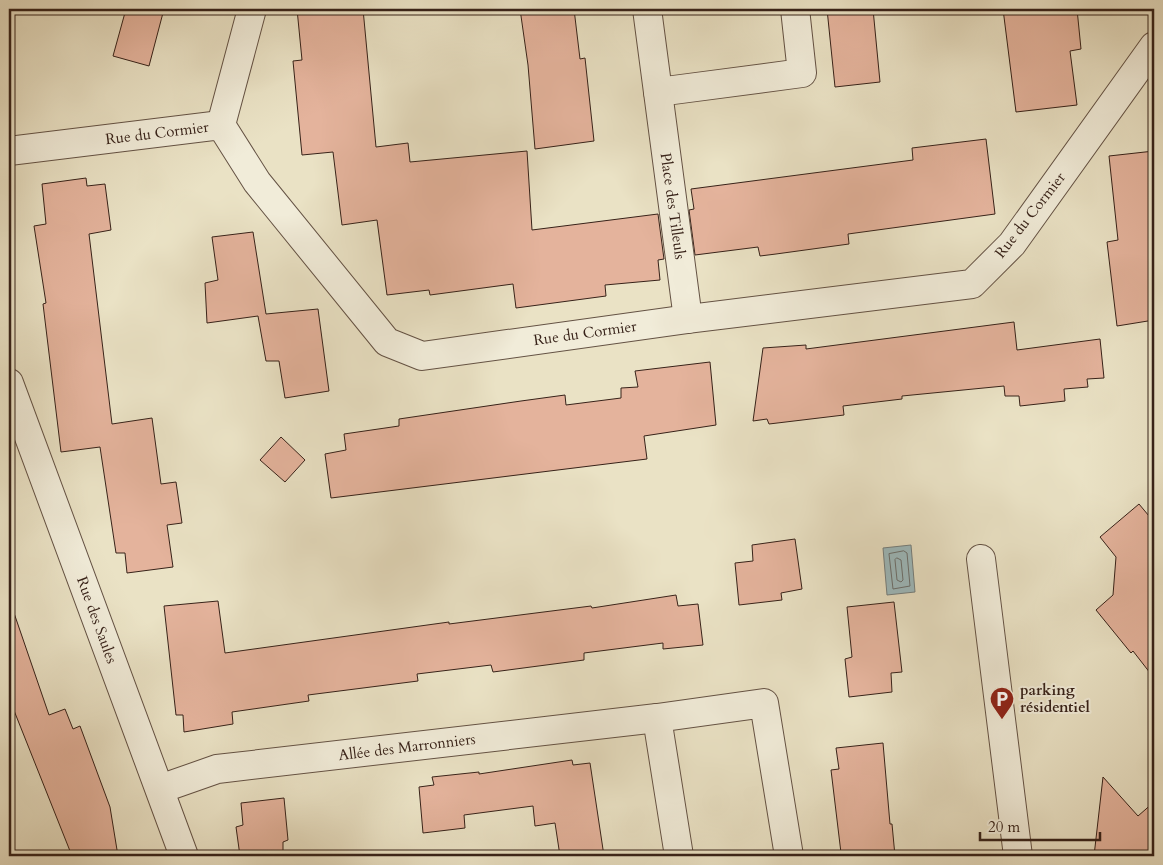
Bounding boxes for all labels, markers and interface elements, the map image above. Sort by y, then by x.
street label: Rue du Cormier [104,117,210,149]
street label: Place des Tilleuls [656,151,690,261]
street label: Rue du Cormier [990,167,1070,262]
street label: Rue du Cormier [532,316,638,350]
street label: Rue des Saules [72,574,122,666]
place label: parking résidentiel [1020,680,1091,717]
parking icon: parking résidentiel [989,686,1015,720]
street label: Allée des Marronniers [337,729,477,765]
scale bar [980,810,1100,842]
text: 20 m [988,817,1020,837]

